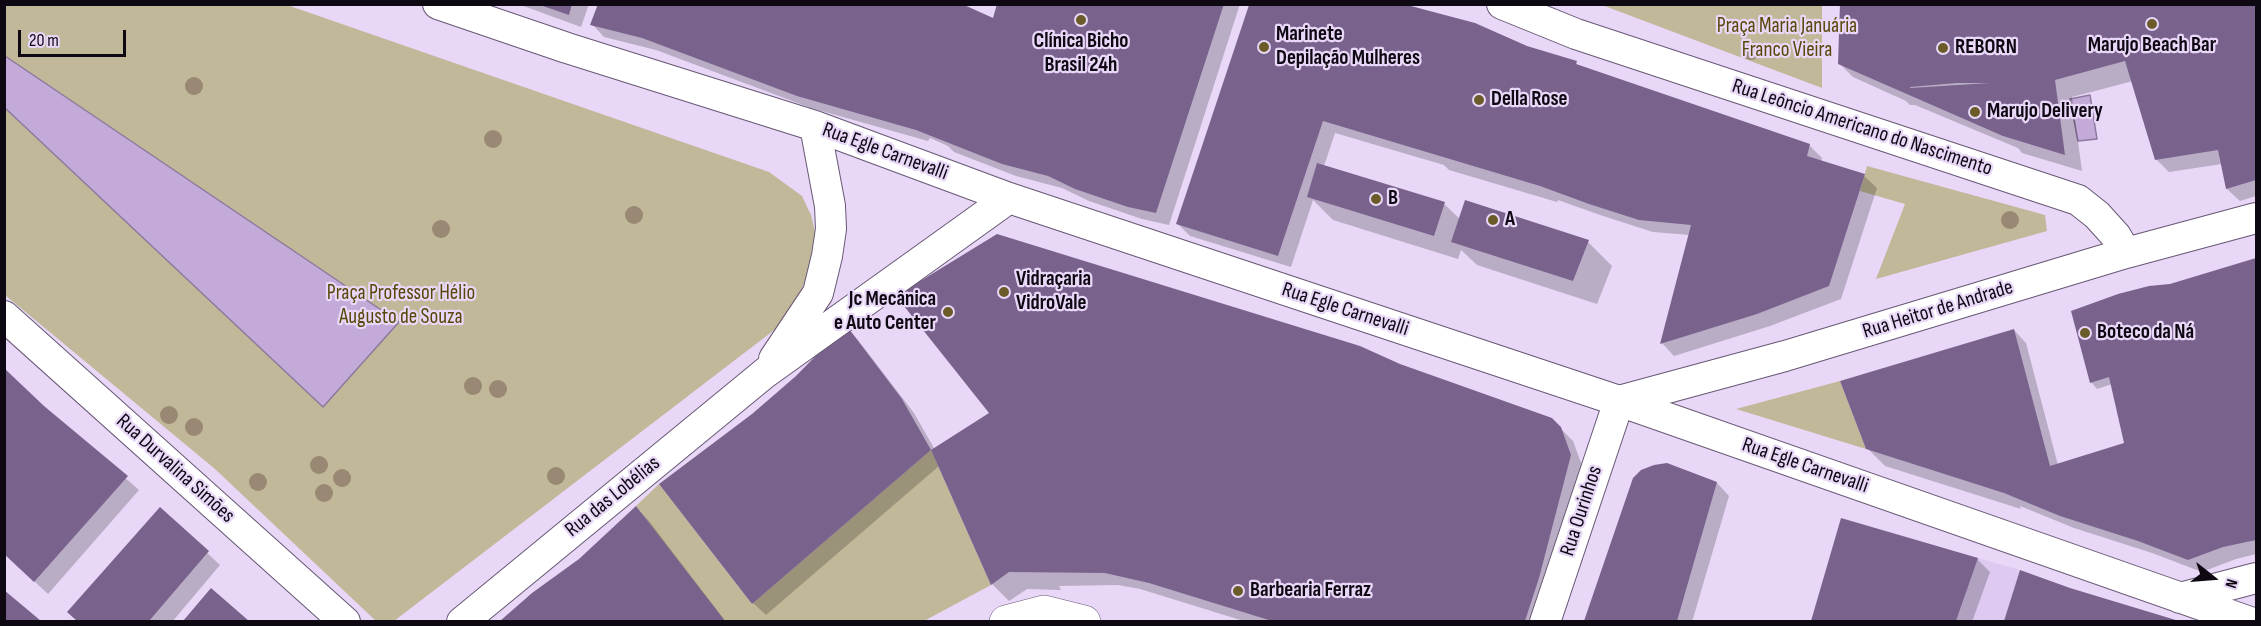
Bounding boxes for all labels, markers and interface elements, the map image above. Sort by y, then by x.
marker: Clínica Bicho Brasil 24h [1074,13,1088,27]
park label: Praça Maria Januária Franco Vieira [1717,14,1857,64]
marker: Marujo Beach Bar [2145,17,2159,31]
scale bar [21,18,129,56]
place label: Marinete Depilação Mulheres [1276,22,1420,72]
place label: Clínica Bicho Brasil 24h [1033,29,1129,79]
text: 20 m [29,30,59,51]
place label: Marujo Beach Bar [2088,33,2216,59]
place label: REBORN [1955,35,2017,61]
marker: Marinete Depilação Mulheres [1257,40,1271,54]
marker: REBORN [1936,41,1950,55]
street label: Rua Leôncio Americano do Nascimento [1729,74,1995,182]
place label: Della Rose [1491,87,1568,113]
marker: Della Rose [1472,93,1486,107]
place label: Marujo Delivery [1987,99,2103,125]
marker: Marujo Delivery [1968,105,1982,119]
street label: Rua Egle Carnevalli [819,118,951,186]
place label: B [1388,186,1398,212]
marker: B [1369,192,1383,206]
place label: A [1505,207,1515,233]
marker: A [1486,213,1500,227]
place label: Vidraçaria VidroVale [1016,267,1091,317]
street label: Rua Heitor de Andrade [1860,275,2016,345]
street label: Rua Egle Carnevalli [1278,278,1412,342]
park label: Praça Professor Hélio Augusto de Souza [327,281,475,331]
marker: Vidraçaria VidroVale [997,285,1011,299]
place label: Jc Mecânica e Auto Center [834,287,936,337]
marker: Jc Mecânica e Auto Center [941,305,955,319]
place label: Boteco da Ná [2097,320,2194,346]
marker: Boteco da Ná [2078,326,2092,340]
street label: Rua Durvalina Simões [111,409,239,529]
street label: Rua Egle Carnevalli [1739,433,1871,499]
street label: Rua das Lobélias [560,451,666,543]
street label: Rua Ourinhos [1556,463,1608,559]
north arrow [2183,548,2243,608]
text: N [2220,577,2241,590]
place label: Barbearia Ferraz [1250,578,1371,604]
marker: Barbearia Ferraz [1231,584,1245,598]

